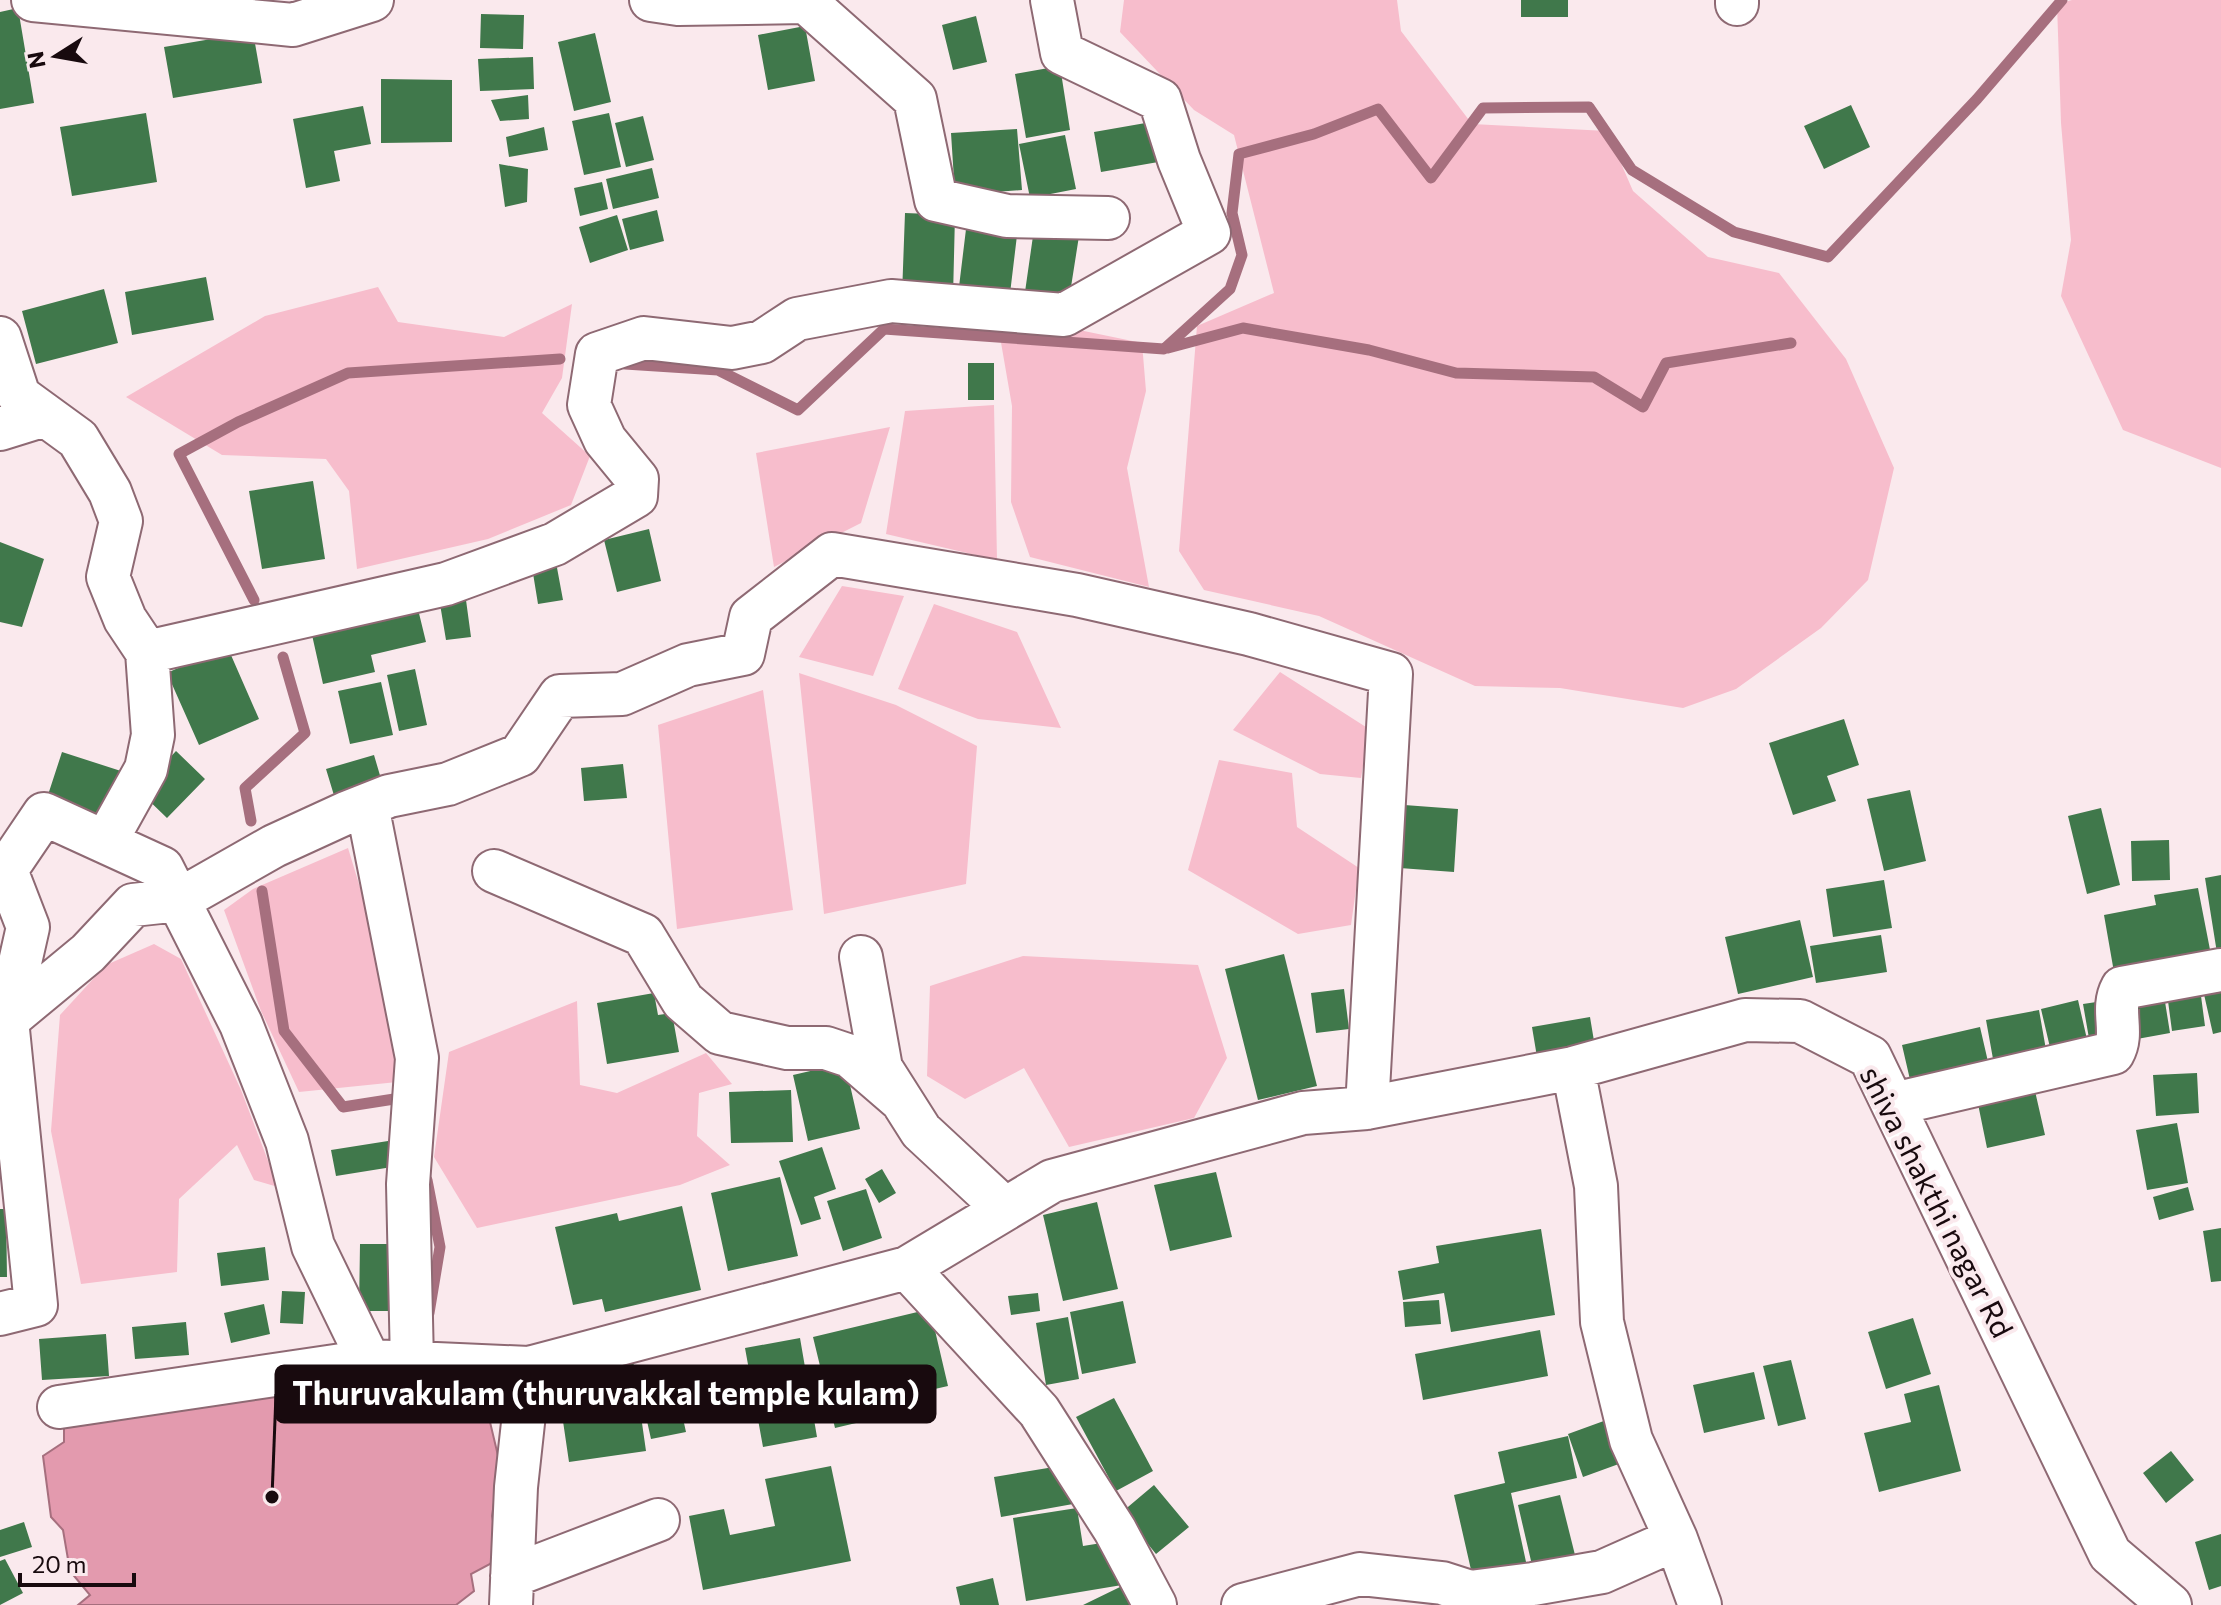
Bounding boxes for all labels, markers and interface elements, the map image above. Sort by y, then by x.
north arrow [16,16,96,96]
text: N [21,49,51,71]
street label: shiva shakthi nagar Rd [1854,1059,2022,1343]
callout: Thuruvakulam (thuruvakkal temple kulam) [276,1366,935,1422]
text: Thuruvakulam (thuruvakkal temple kulam) [292,1372,920,1412]
scale bar [20,1537,134,1587]
text: 20 m [32,1549,86,1578]

